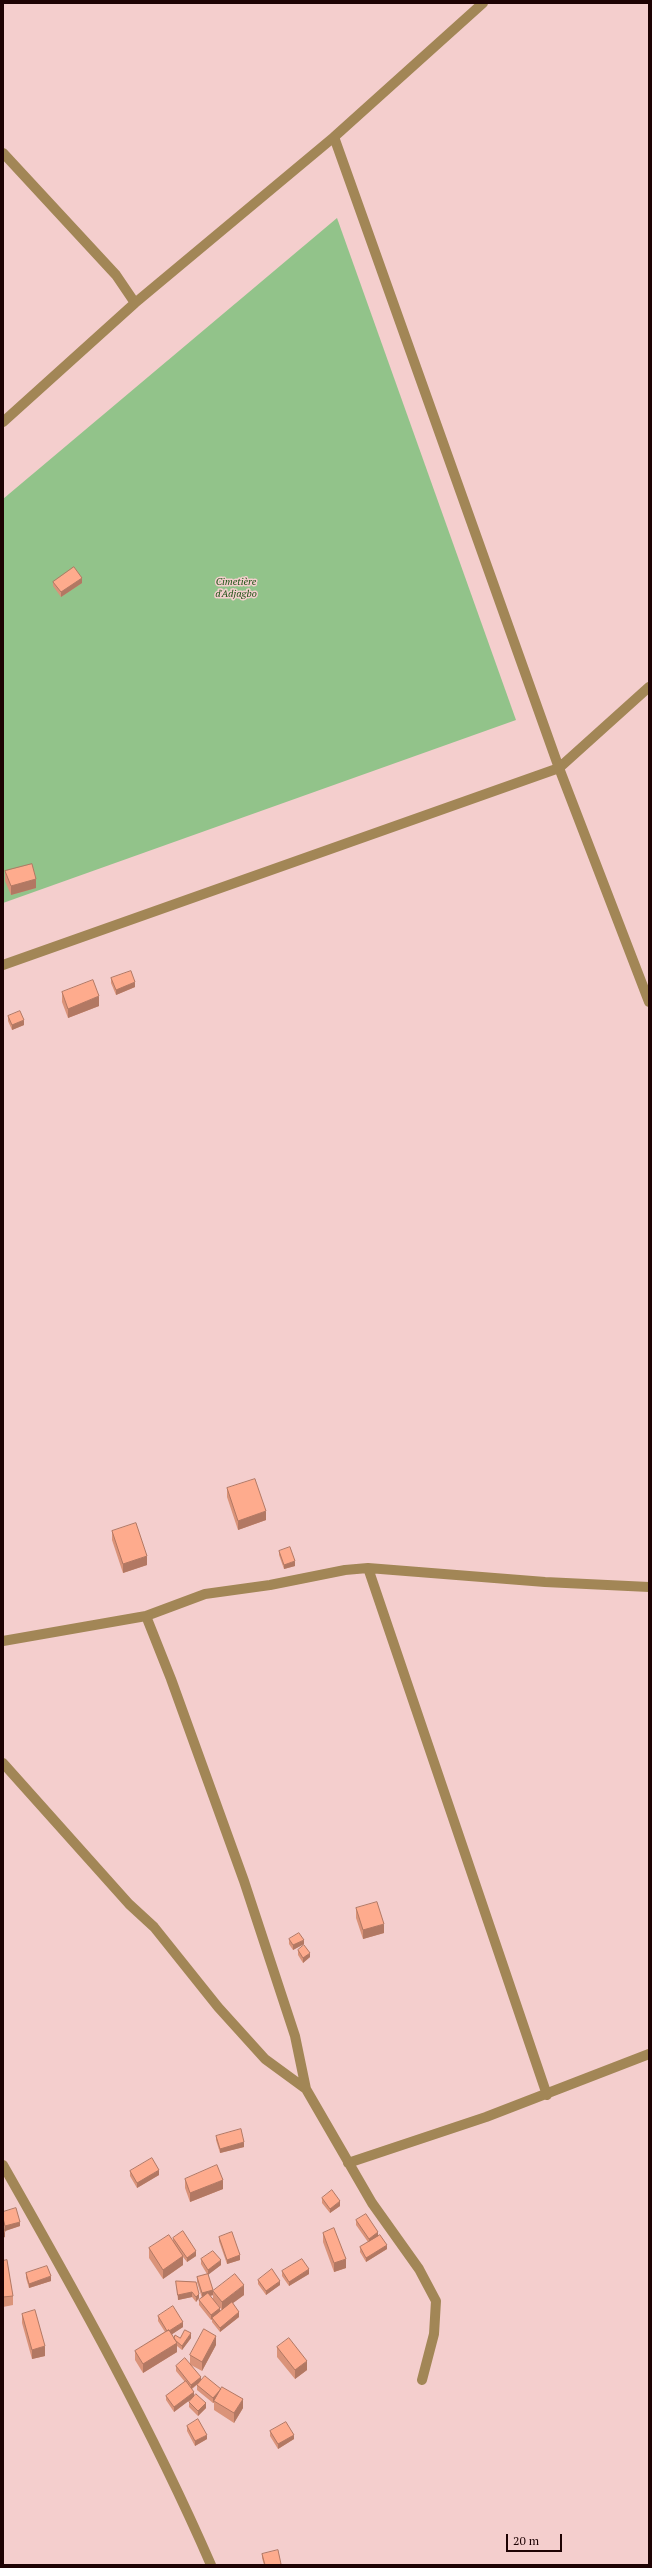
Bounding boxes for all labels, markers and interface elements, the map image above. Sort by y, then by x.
park label: Cimetière d'Adjagbo [215,576,257,600]
scale bar [508,2526,564,2552]
text: 20 m [513,2533,539,2548]

